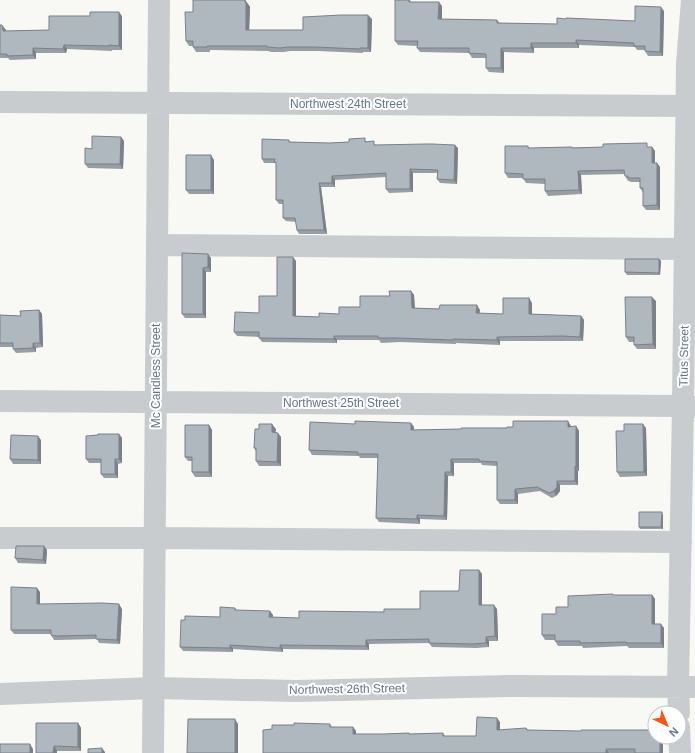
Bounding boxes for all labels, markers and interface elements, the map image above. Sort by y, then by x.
street label: Northwest 24th Street [290,97,407,111]
street label: Mc Candless Street [149,323,163,428]
street label: Titus Street [676,325,692,387]
street label: Northwest 25th Street [283,396,400,410]
street label: Northwest 26th Street [289,681,406,697]
north arrow [647,705,687,745]
text: N [667,725,681,739]

